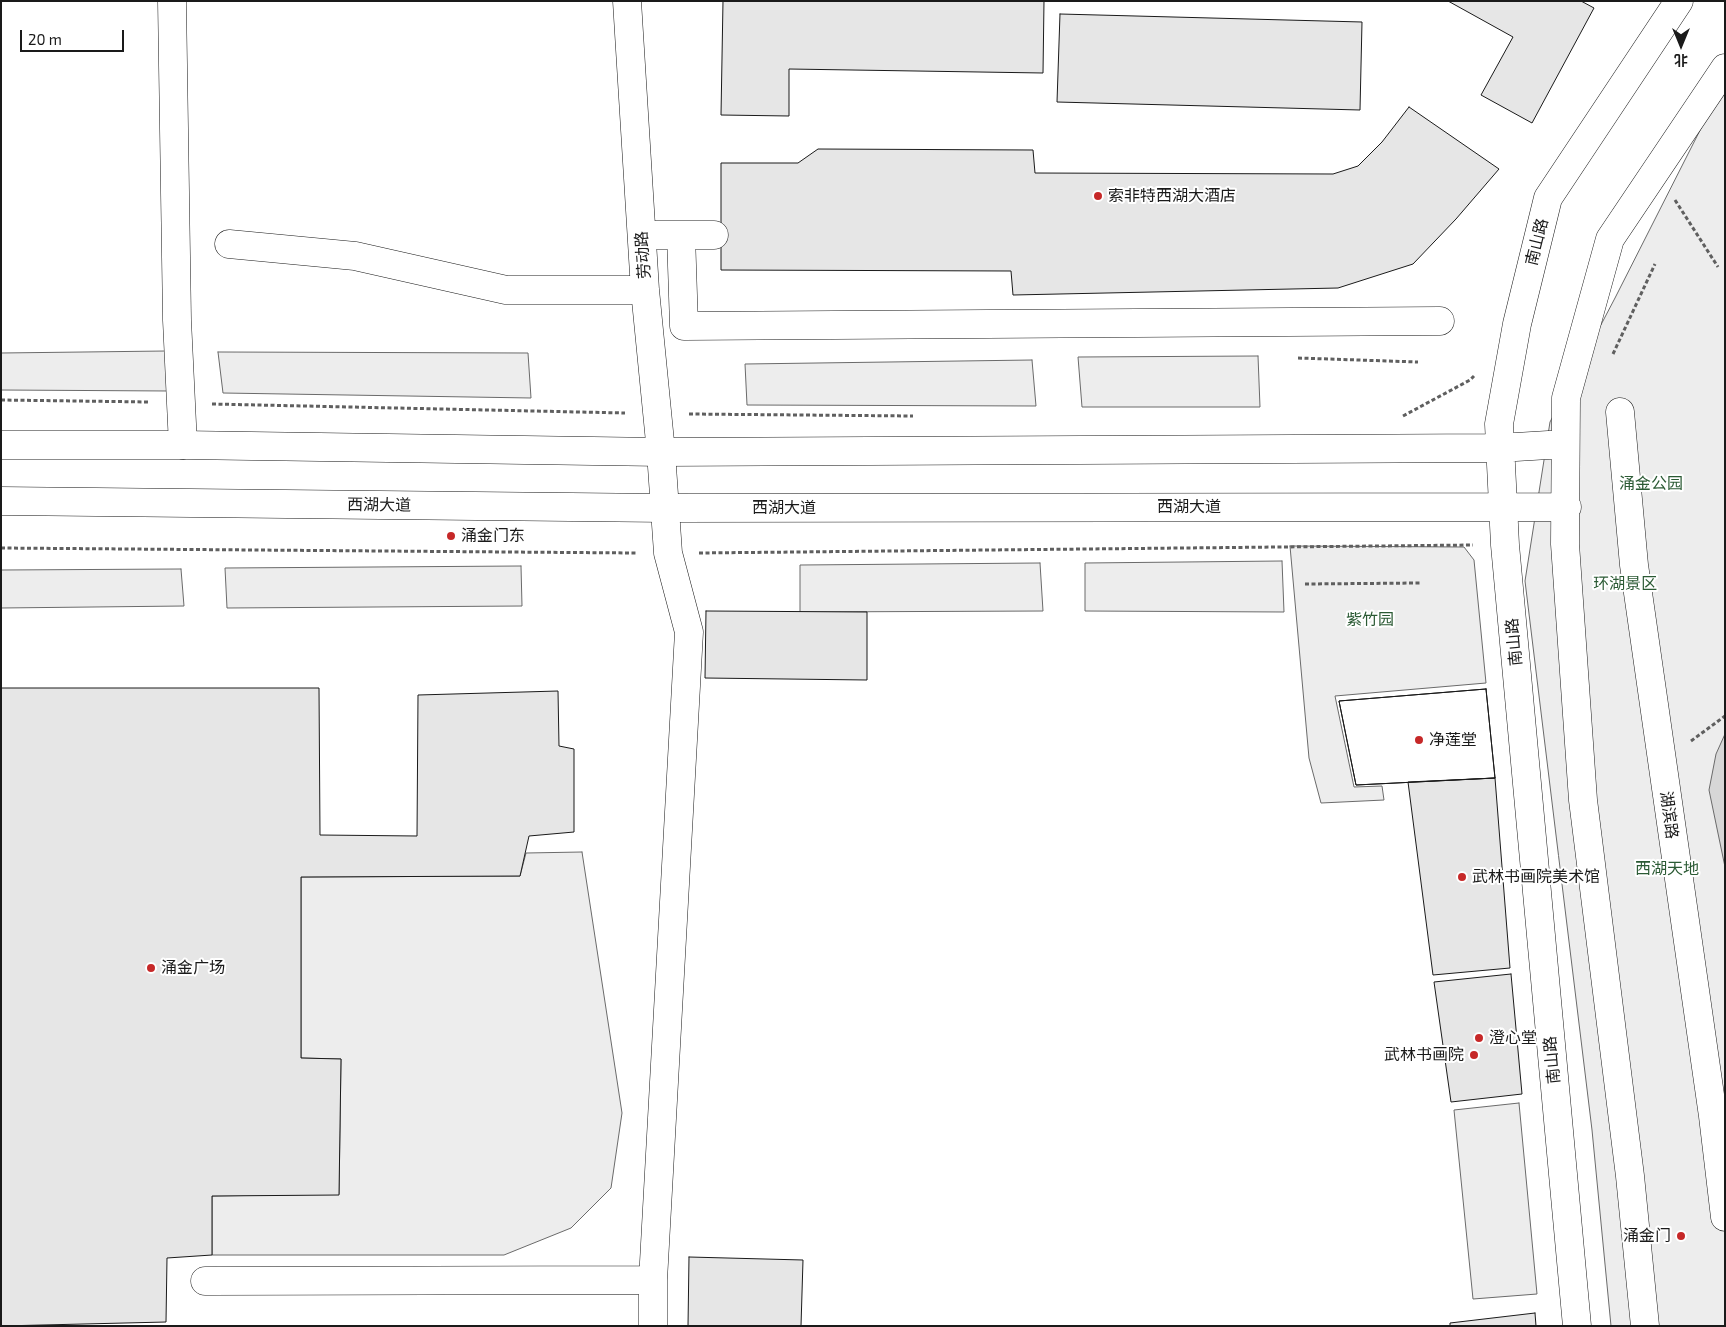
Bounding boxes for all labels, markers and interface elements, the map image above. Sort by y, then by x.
scale bar [22,20,126,52]
north arrow [1656,20,1706,70]
text: 20 m [28,30,62,48]
text: 北 [1674,52,1688,69]
place label: 索非特西湖大酒店 [1108,186,1236,206]
marker: 索非特西湖大酒店 [1092,190,1104,202]
street label: 南山路 [1522,216,1552,268]
street label: 劳动路 [632,230,654,280]
park label: 涌金公园 [1619,474,1683,494]
street label: 西湖大道 [347,495,411,515]
street label: 西湖大道 [1157,497,1221,517]
street label: 西湖大道 [752,498,816,518]
place label: 涌金门东 [461,526,525,546]
marker: 涌金门东 [445,530,457,542]
park label: 环湖景区 [1593,574,1657,594]
park label: 紫竹园 [1346,610,1394,630]
street label: 南山路 [1502,617,1526,667]
place label: 净莲堂 [1429,730,1477,750]
marker: 净莲堂 [1413,734,1425,746]
street label: 湖滨路 [1656,790,1682,840]
park label: 西湖天地 [1635,859,1699,879]
place label: 武林书画院美术馆 [1472,867,1600,887]
marker: 武林书画院美术馆 [1456,871,1468,883]
place label: 涌金广场 [161,958,225,978]
marker: 涌金广场 [145,962,157,974]
place label: 澄心堂 [1489,1028,1537,1048]
marker: 澄心堂 [1473,1032,1485,1044]
street label: 南山路 [1540,1035,1564,1085]
place label: 武林书画院 [1384,1045,1464,1065]
marker: 武林书画院 [1468,1049,1480,1061]
place label: 涌金门 [1623,1226,1671,1246]
marker: 涌金门 [1675,1230,1687,1242]

